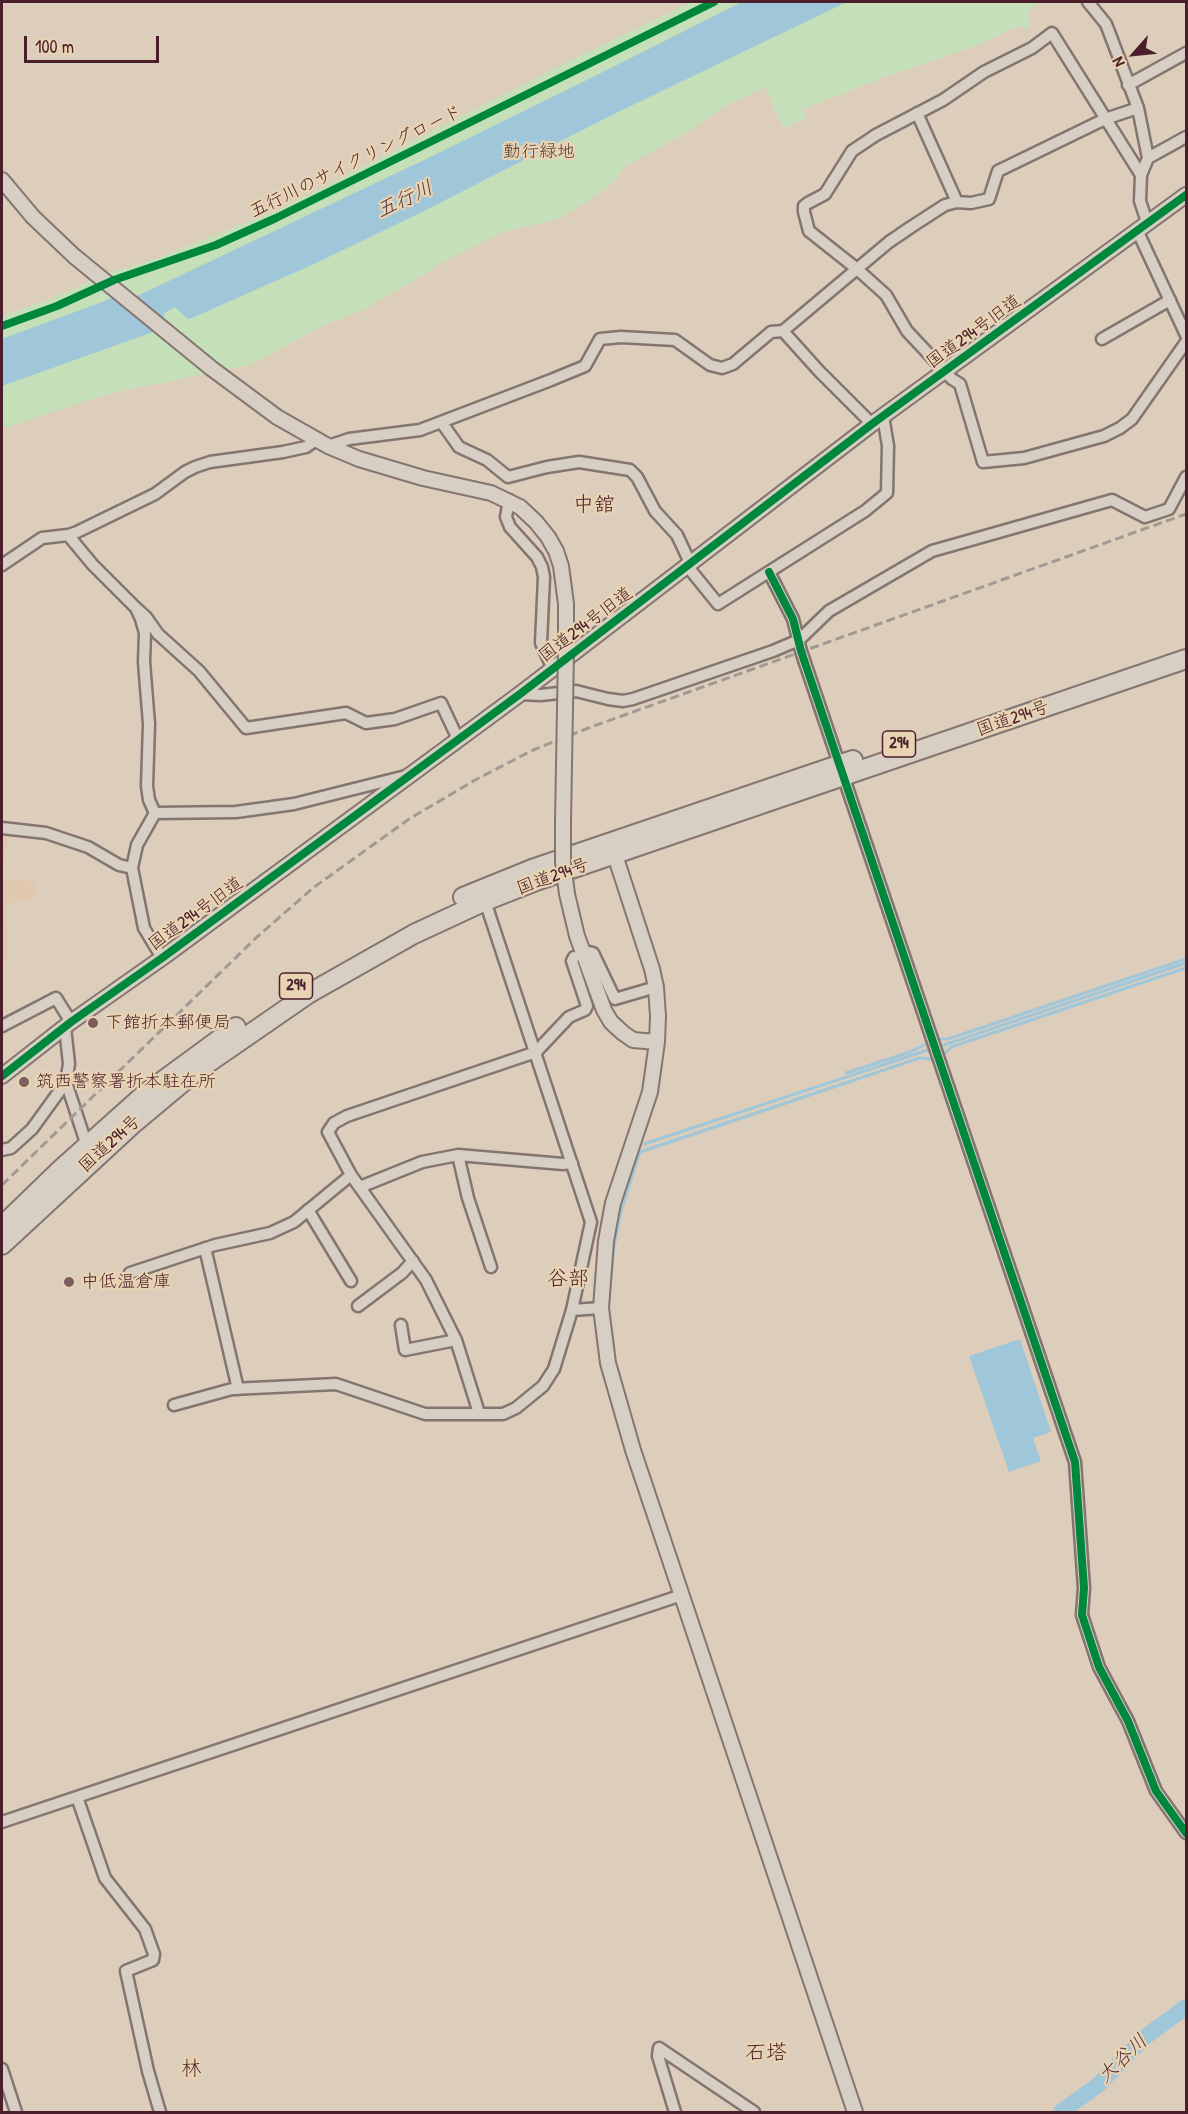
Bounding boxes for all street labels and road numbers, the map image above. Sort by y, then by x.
street label: 五行川のサイクリングロード [246,101,466,223]
street label: 国道294号旧道 [922,290,1026,374]
street label: 国道294号旧道 [535,583,637,667]
street label: 国道294号 [974,696,1052,742]
road number: 294 [882,731,916,757]
street label: 国道294号 [514,854,592,900]
street label: 国道294号旧道 [144,872,248,956]
road number: 294 [280,973,312,999]
street label: 国道294号 [75,1111,145,1177]

